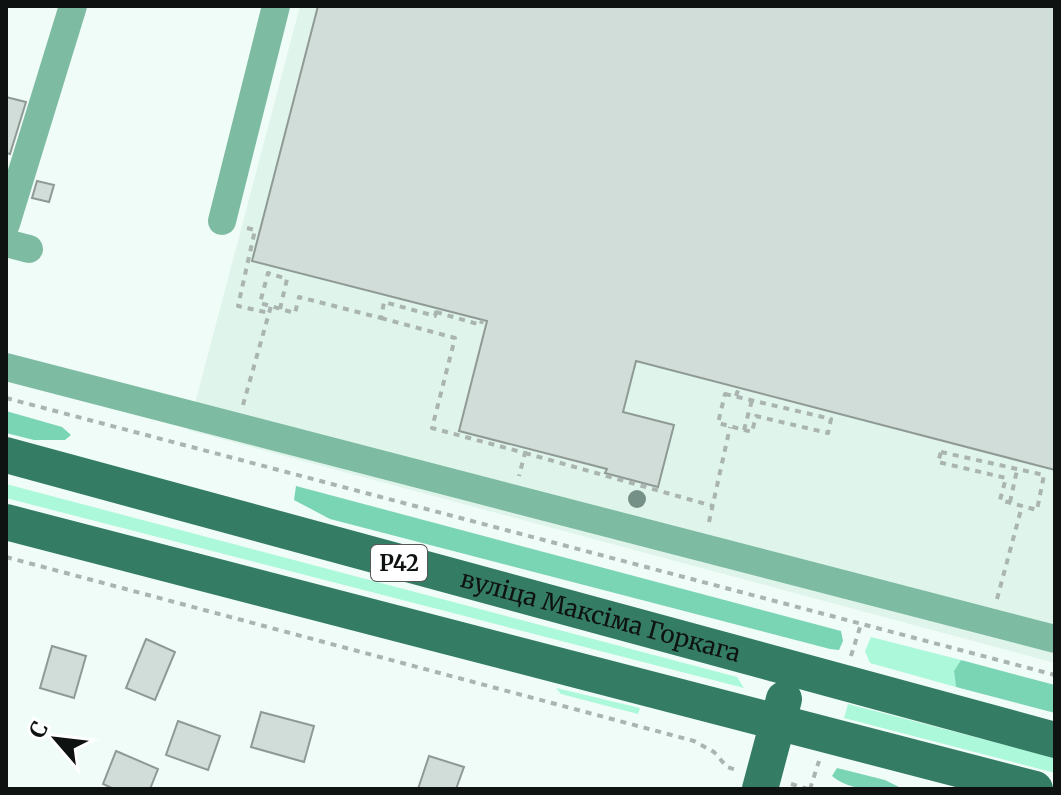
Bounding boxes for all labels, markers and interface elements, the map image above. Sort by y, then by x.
road number: Р42 [371,545,427,581]
street label: вуліца Максіма Горкага [457,563,744,669]
north arrow [16,699,96,779]
text: С [23,717,54,743]

